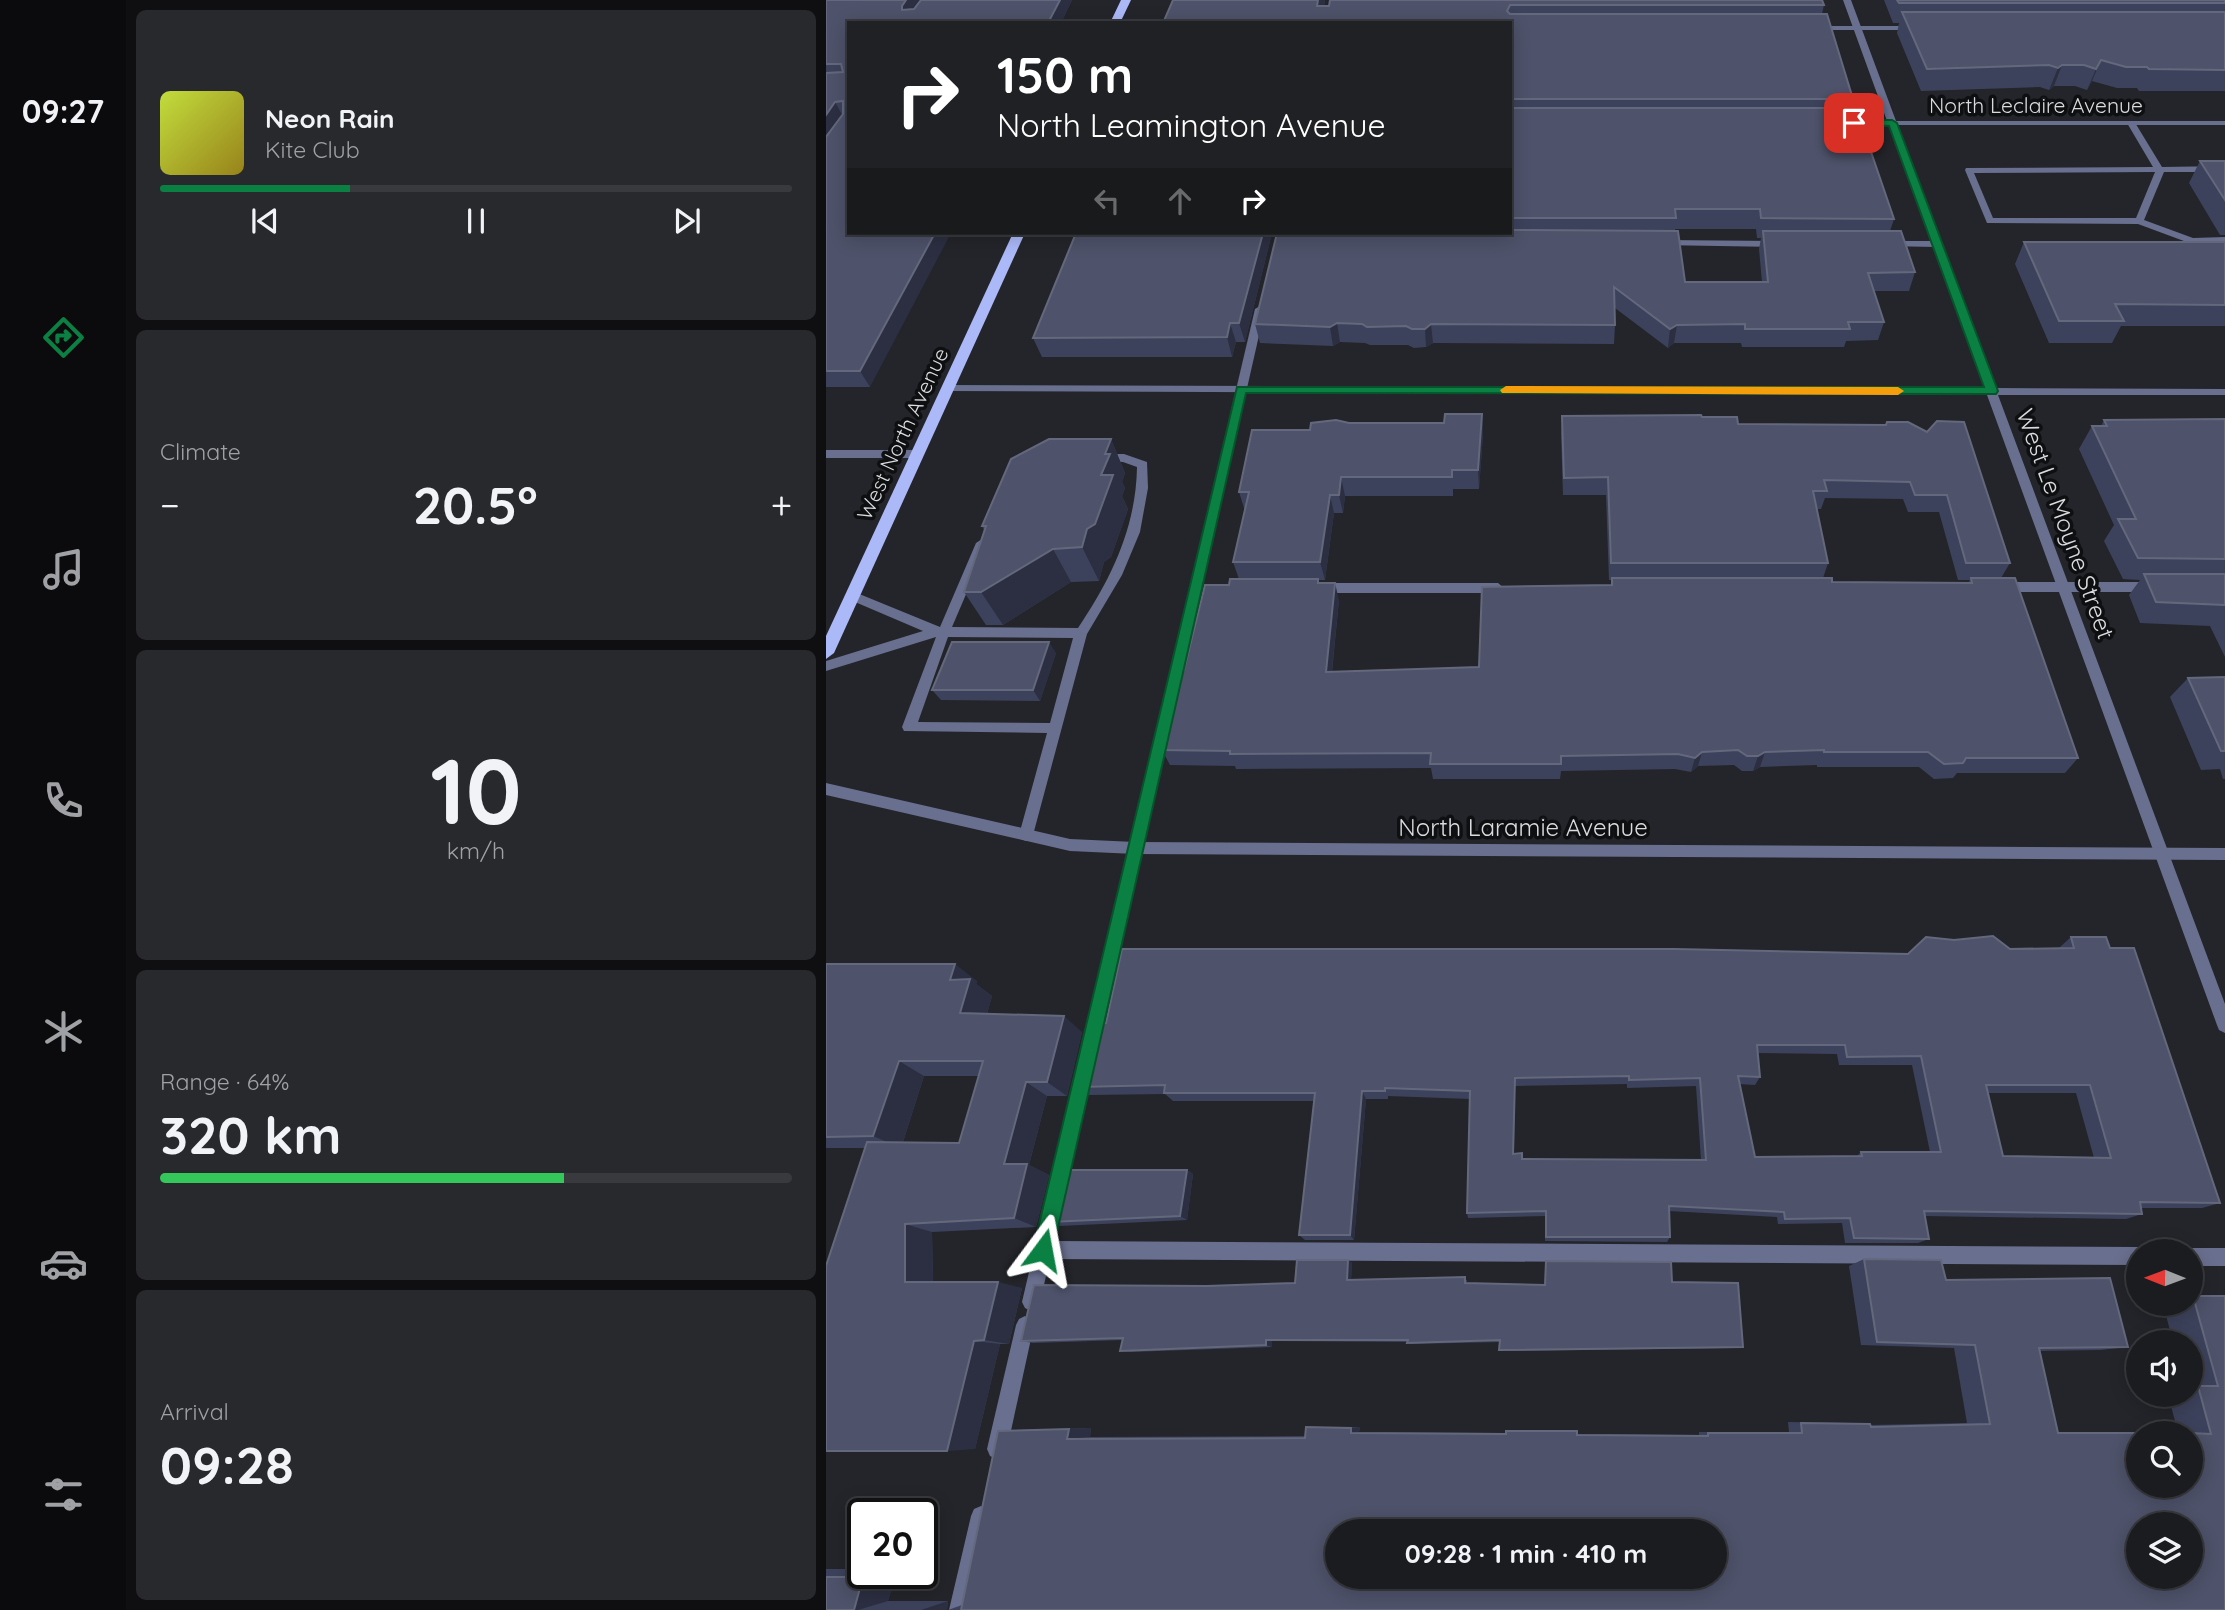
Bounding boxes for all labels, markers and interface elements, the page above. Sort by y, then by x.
text: 150 m [997,44,1133,105]
icon: right [882,49,973,140]
text: 09:27 [22,91,104,131]
street label: North Leclaire Avenue [1929,92,2143,118]
pin [1824,93,1884,153]
text: Neon Rain [265,102,394,135]
icon: arrive [1835,104,1873,142]
text: North Leamington Avenue [997,105,1386,145]
text: Kite Club [265,135,360,164]
icon: left [1088,182,1126,220]
icon: ahead [1161,182,1199,220]
icon: right [1234,182,1272,220]
icon: previous [246,202,284,240]
icon: pause [457,202,495,240]
icon: next [668,202,706,240]
icon: directions [39,313,88,362]
street label: West North Avenue [851,343,953,524]
street label: West Le Moyne Street [2010,404,2122,643]
text: Climate [160,437,241,466]
text: 20.5° [413,472,538,537]
text: − [160,481,180,529]
text: + [771,481,792,529]
icon: music [39,545,88,594]
text: 10 [430,733,522,847]
icon: phone [39,776,88,825]
street label: North Laramie Avenue [1398,812,1648,842]
text: km/h [447,836,505,865]
icon: climate [39,1007,88,1056]
text: Range · 64% [160,1067,289,1096]
text: 320 km [160,1102,342,1167]
position arrow [1006,1213,1080,1287]
icon: car [39,1239,88,1288]
north arrow [2126,1239,2203,1316]
map controls [2126,1239,2203,1589]
button: sound [2126,1330,2203,1407]
text: Arrival [160,1397,229,1426]
button: search [2126,1421,2203,1498]
text: 09:28 [160,1432,294,1497]
icon: filters [39,1470,88,1519]
speed limit sign: 20 [847,1498,938,1589]
button: layers [2126,1512,2203,1589]
text: 09:28 · 1 min · 410 m [1405,1537,1647,1570]

